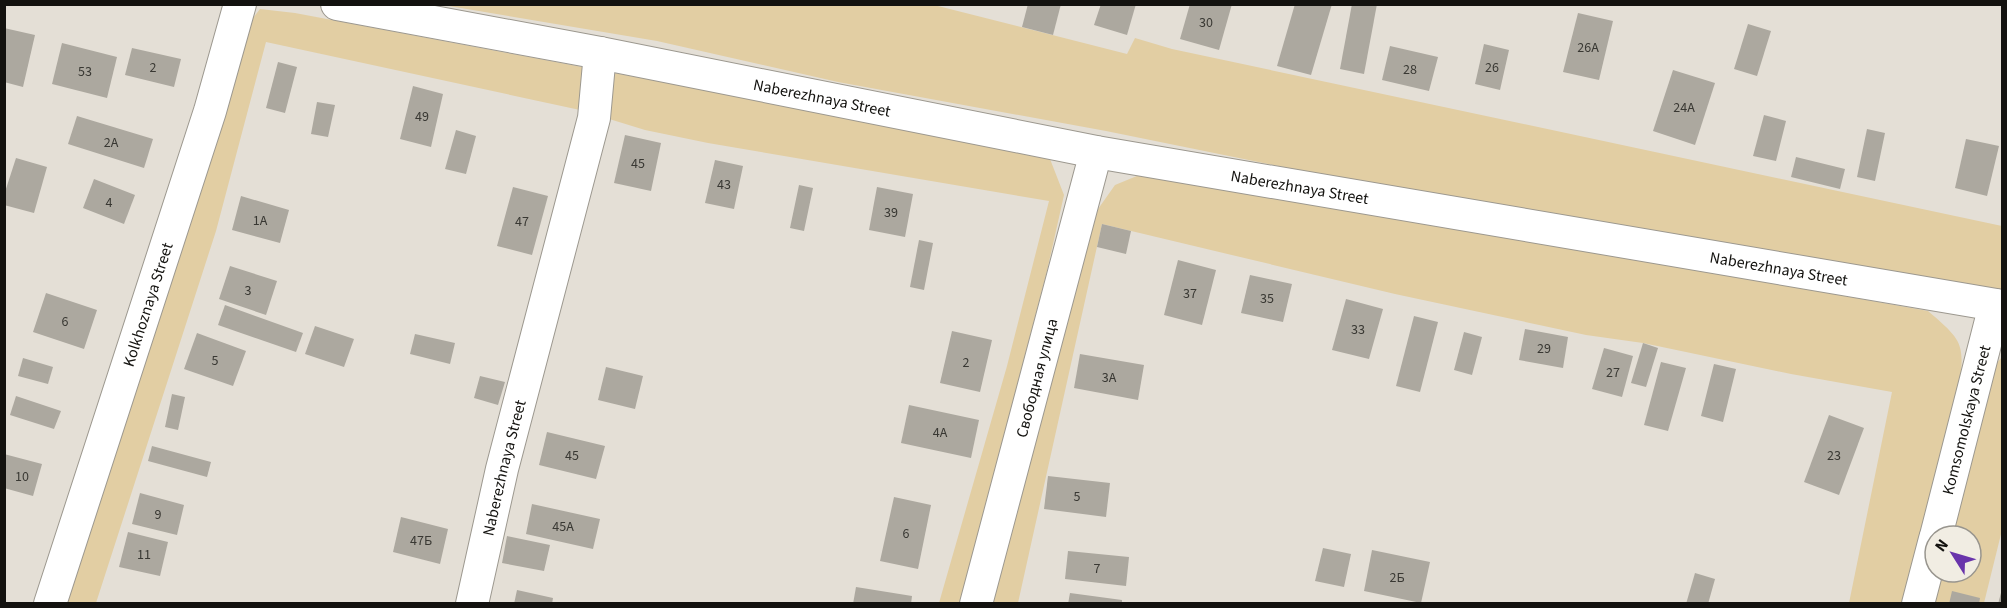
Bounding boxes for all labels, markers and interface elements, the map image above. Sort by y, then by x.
house number: 30 [1199,13,1213,33]
house number: 26А [1577,38,1599,58]
house number: 2 [150,58,157,78]
house number: 26 [1485,58,1499,78]
house number: 28 [1403,60,1417,80]
house number: 53 [78,62,92,82]
street label: Naberezhnaya Street [751,74,893,123]
house number: 24А [1673,98,1695,118]
house number: 49 [415,107,429,127]
house number: 2А [104,133,119,153]
house number: 45 [631,154,645,174]
street label: Naberezhnaya Street [1229,165,1371,210]
house number: 43 [717,175,731,195]
house number: 4 [106,193,113,213]
house number: 39 [884,203,898,223]
house number: 1А [253,211,268,231]
house number: 47 [515,212,529,232]
street label: Kolkhoznaya Street [118,239,179,370]
street label: Naberezhnaya Street [1708,247,1850,292]
house number: 3 [245,281,252,301]
house number: 37 [1183,284,1197,304]
house number: 35 [1260,289,1274,309]
house number: 6 [62,312,69,332]
street label: Свободная улица [1011,316,1063,440]
house number: 33 [1351,320,1365,340]
house number: 29 [1537,339,1551,359]
street label: Komsomolskaya Street [1937,342,1996,497]
house number: 5 [212,351,219,371]
house number: 2 [963,353,970,373]
house number: 27 [1606,363,1620,383]
house number: 3А [1102,368,1117,388]
street label: Naberezhnaya Street [477,397,532,538]
house number: 4А [933,423,948,443]
house number: 45 [565,446,579,466]
house number: 23 [1827,446,1841,466]
house number: 10 [15,467,29,487]
house number: 5 [1074,487,1081,507]
house number: 9 [155,505,162,525]
house number: 45А [552,517,574,537]
house number: 6 [903,524,910,544]
north arrow [1923,524,1983,584]
house number: 47Б [410,531,432,551]
text: N [1930,535,1954,556]
house number: 11 [137,545,151,565]
house number: 7 [1094,559,1101,579]
house number: 2Б [1389,568,1405,588]

